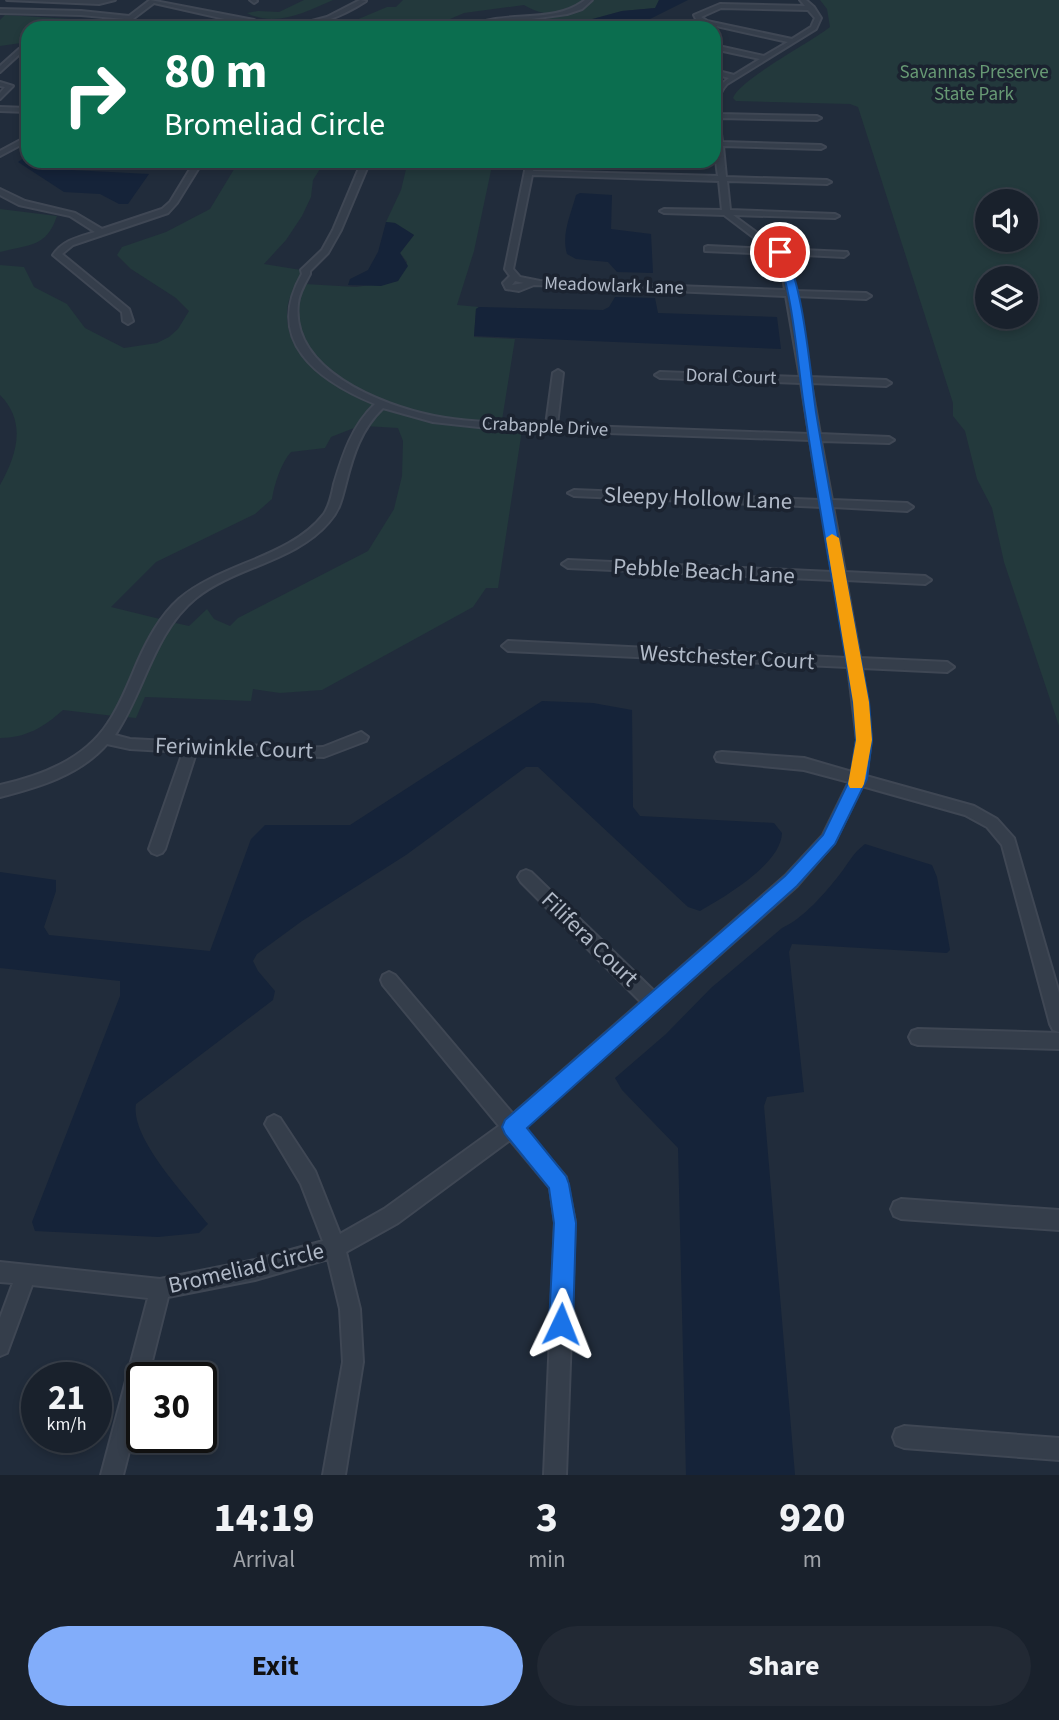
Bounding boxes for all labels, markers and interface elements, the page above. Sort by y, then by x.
text: 80 m [164,37,268,107]
icon: right [49,49,140,140]
park label: Savannas Preserve State Park [899,59,1049,108]
text: Bromeliad Circle [164,102,385,148]
map controls [975,189,1038,329]
button: sound [975,189,1038,252]
pin [750,222,810,282]
icon: arrive [761,233,799,271]
button: layers [975,266,1038,329]
street label: Meadowlark Lane [544,270,684,302]
street label: Doral Court [685,362,777,392]
street label: Crabapple Drive [481,410,609,444]
street label: Sleepy Hollow Lane [603,478,793,518]
street label: Pebble Beach Lane [612,550,796,592]
street label: Westchester Court [639,636,815,678]
street label: Feriwinkle Court [154,729,314,767]
street label: Filifera Court [534,884,646,994]
street label: Bromeliad Circle [165,1234,327,1302]
position arrow [524,1287,598,1361]
speed limit sign: 30 [126,1362,217,1453]
text: 21 [48,1373,85,1423]
text: km/h [47,1412,86,1437]
text: 14:19 [213,1488,315,1548]
text: 3 [536,1488,558,1548]
text: 920 [779,1488,846,1548]
text: Arrival [233,1543,295,1576]
text: min [528,1543,566,1576]
text: m [803,1543,822,1576]
button: Exit [28,1626,523,1706]
button: Share [537,1626,1031,1706]

